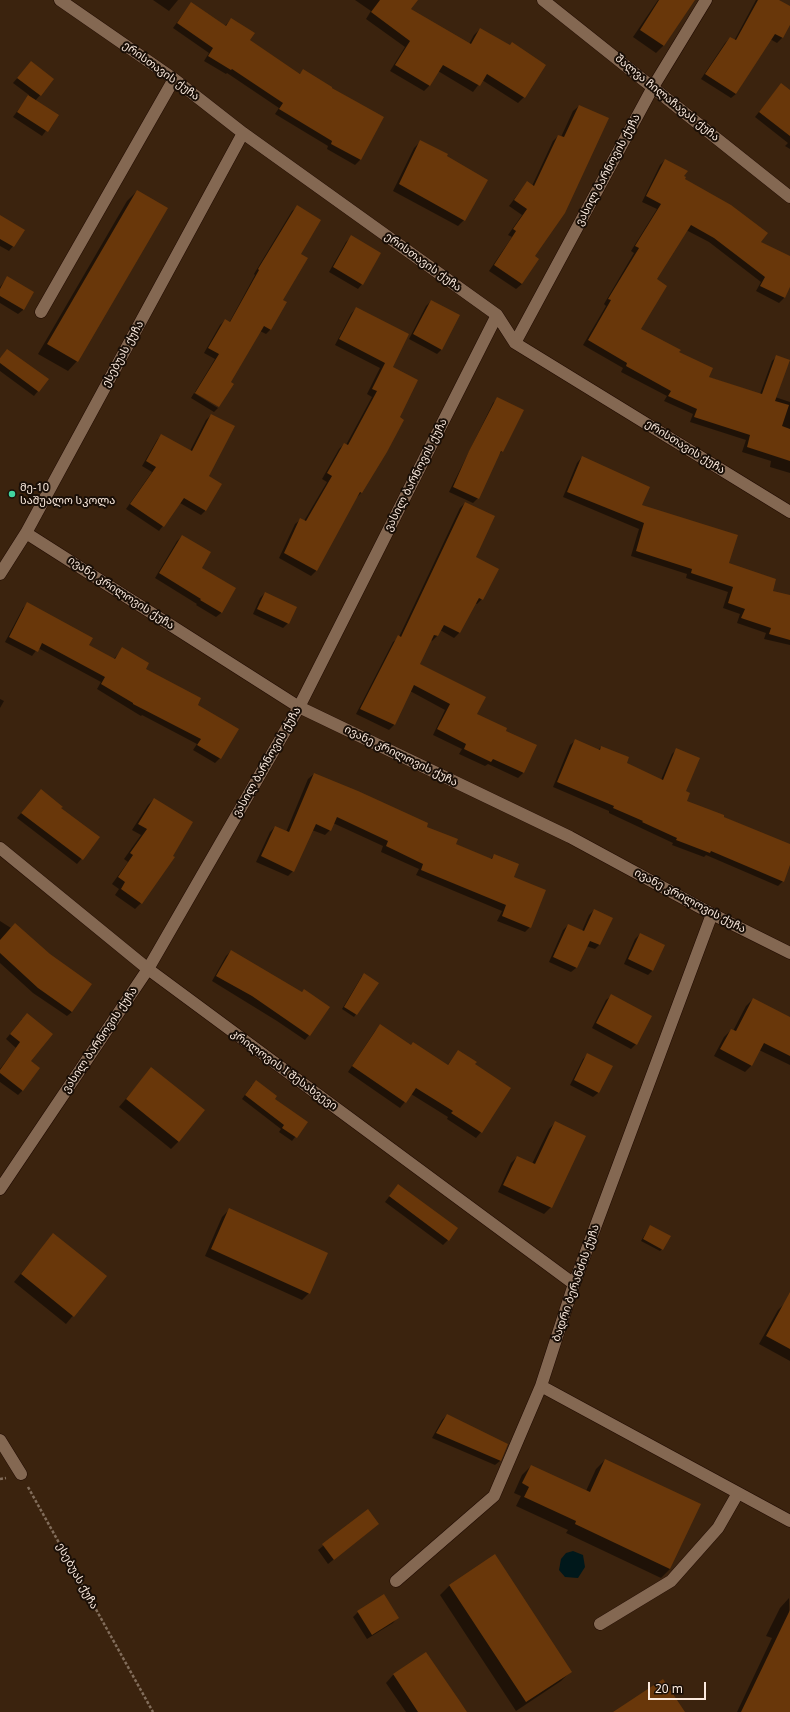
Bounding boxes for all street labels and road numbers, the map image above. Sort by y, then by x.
street label: ერისთავის ქუჩა [120,39,202,103]
street label: შალვა ჩილაჩავას ქუჩა [612,52,722,144]
street label: ვასილ ბარნოვის ქუჩა [573,112,643,228]
street label: ერისთავის ქუჩა [382,230,464,294]
street label: ესებუას ქუჩა [99,319,147,389]
street label: ვასილ ბარნოვის ქუჩა [382,416,450,534]
street label: ერისთავის ქუჩა [643,417,727,477]
street label: ივანე კრილოვის ქუჩა [65,554,177,632]
street label: ვასილ ბარნოვის ქუჩა [230,705,304,819]
street label: ივანე კრილოვის ქუჩა [342,723,460,789]
street label: ივანე კრილოვის ქუჩა [632,866,748,936]
street label: ვასილ ბარნოვის ქუჩა [60,985,140,1095]
street label: კრილოვის I შესახვევი [228,1027,340,1113]
street label: ბადრი ბერანძის ქუჩა [550,1223,602,1343]
street label: ესებუას ქუჩა [53,1541,101,1611]

